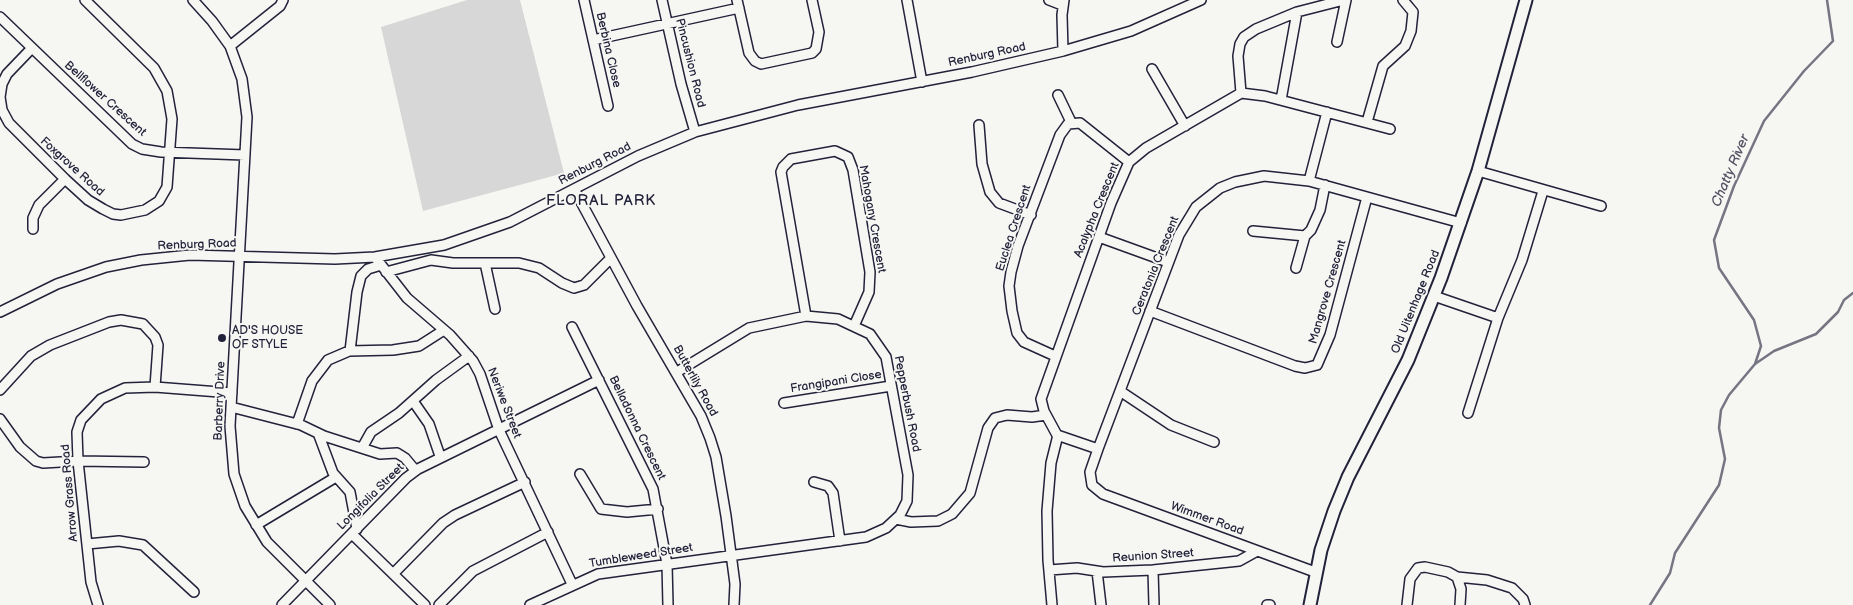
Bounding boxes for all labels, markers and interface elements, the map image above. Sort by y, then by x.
street label: Berbina Close [592,11,624,89]
street label: Pincushion Road [672,17,708,109]
street label: Renburg Road [947,40,1027,70]
street label: Bellflower Crescent [61,58,149,140]
water label: Chatty River [1708,132,1754,210]
street label: Foxgrove Road [37,134,107,200]
street label: Renburg Road [556,140,634,188]
street label: Acalypha Crescent [1071,160,1123,260]
street label: Mahogany Crescent [855,164,889,274]
street label: Euclea Crescent [993,183,1035,273]
district label: FLORAL PARK [545,192,657,210]
street label: Ceratonia Crescent [1129,214,1183,318]
street label: Renburg Road [157,236,237,254]
street label: Mangrove Crescent [1306,238,1350,346]
street label: Old Uitenhage Road [1389,248,1443,356]
place label: AD'S HOUSE OF STYLE [232,324,303,352]
marker: AD'S HOUSE OF STYLE [216,332,228,344]
street label: Butterlily Road [670,343,720,419]
street label: Pepperbush Road [891,355,923,453]
street label: Barberry Drive [211,361,229,441]
street label: Neriwe Street [484,366,524,440]
street label: Frangipani Close [789,368,883,396]
street label: Belladonna Crescent [605,373,669,483]
street label: Arrow Grass Road [59,444,81,542]
street label: Longifolia Street [335,461,407,533]
street label: Wimmer Road [1168,499,1246,539]
street label: Tumbleweed Street [588,541,694,571]
street label: Reunion Street [1112,546,1194,566]

